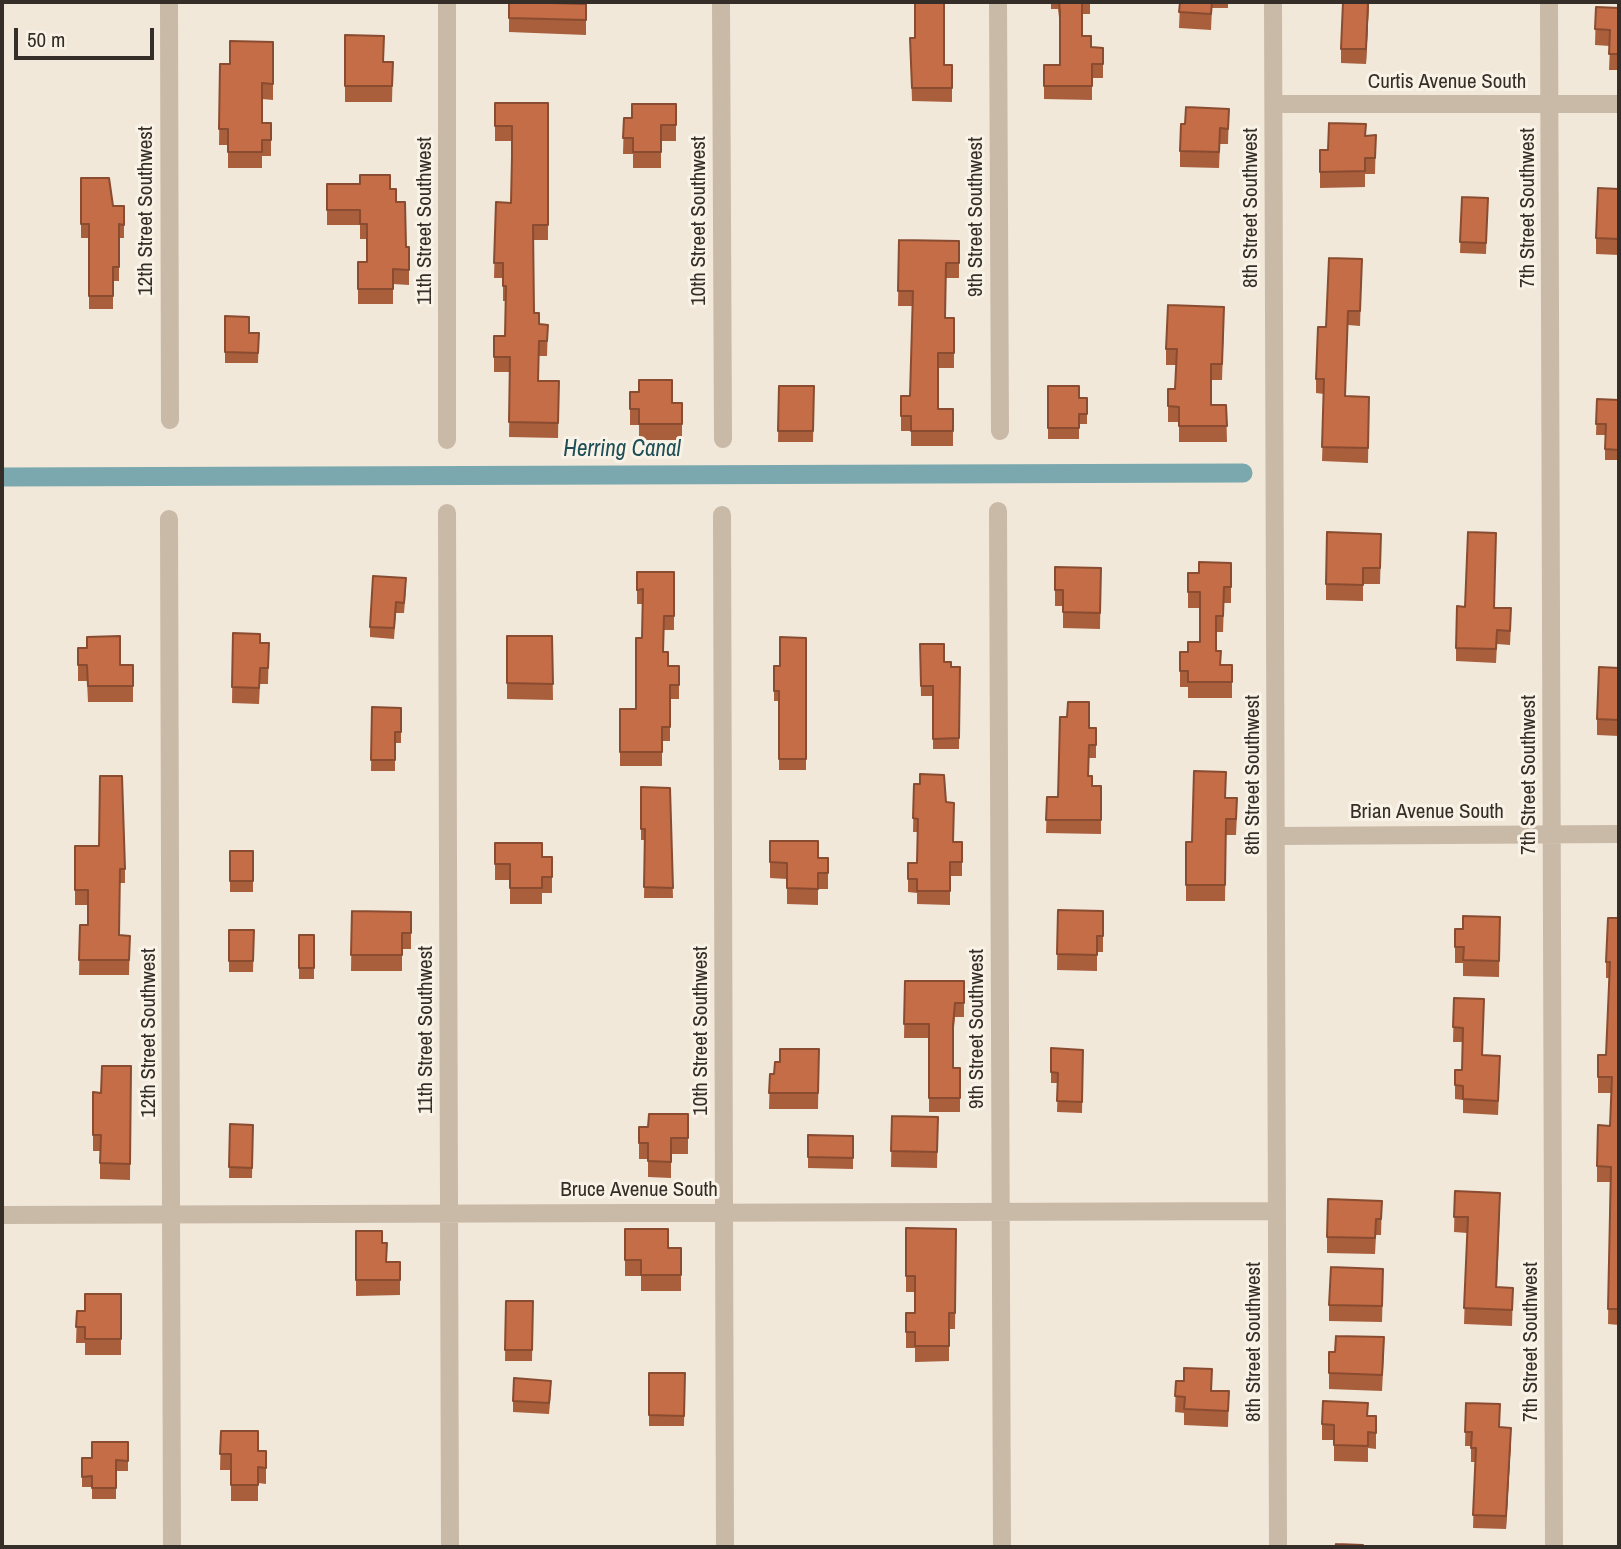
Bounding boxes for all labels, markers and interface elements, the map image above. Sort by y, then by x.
scale bar [18,14,158,58]
text: 50 m [27,25,65,54]
street label: Curtis Avenue South [1368,69,1526,95]
street label: 12th Street Southwest [133,126,159,296]
street label: 8th Street Southwest [1238,128,1264,288]
street label: 7th Street Southwest [1515,128,1541,288]
street label: 10th Street Southwest [686,136,712,306]
street label: 11th Street Southwest [412,137,438,305]
street label: 9th Street Southwest [963,137,989,297]
water label: Herring Canal [563,436,681,464]
street label: 8th Street Southwest [1240,695,1266,855]
street label: 7th Street Southwest [1516,695,1542,855]
street label: Brian Avenue South [1350,799,1504,825]
street label: 11th Street Southwest [413,946,439,1114]
street label: 10th Street Southwest [688,946,714,1116]
street label: 12th Street Southwest [136,948,162,1118]
street label: 9th Street Southwest [964,949,990,1109]
street label: Bruce Avenue South [560,1177,718,1203]
street label: 8th Street Southwest [1241,1262,1267,1422]
street label: 7th Street Southwest [1518,1262,1544,1422]

